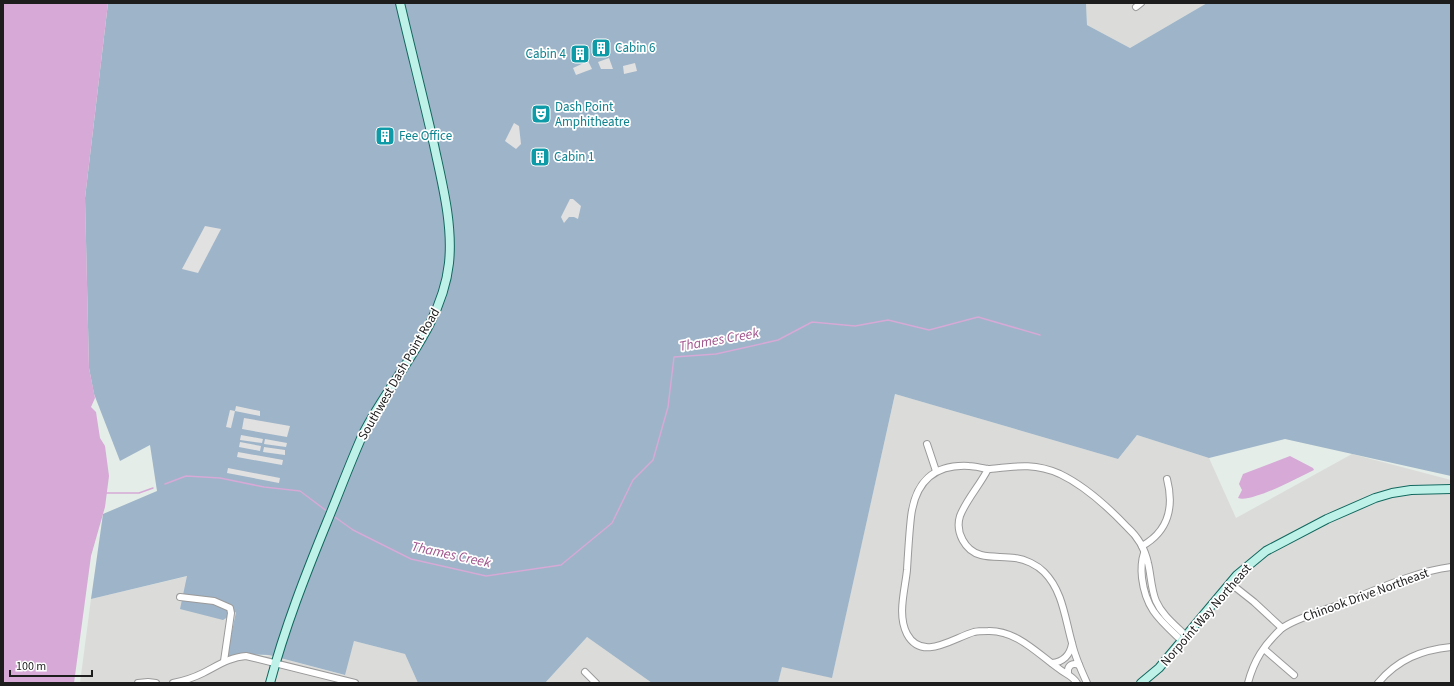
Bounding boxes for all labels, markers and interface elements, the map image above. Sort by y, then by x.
building icon: Cabin 6 [590,37,612,59]
place label: Cabin 6 [615,39,656,57]
building icon: Cabin 4 [569,43,591,65]
place label: Cabin 4 [525,45,567,63]
place label: Dash Point Amphitheatre [555,98,630,131]
theatre icon: Dash Point Amphitheatre [530,103,552,125]
building icon: Fee Office [374,125,396,147]
place label: Fee Office [399,127,452,145]
building icon: Cabin 1 [529,146,551,168]
place label: Cabin 1 [554,148,595,166]
street label: Southwest Dash Point Road [354,305,444,443]
water label: Thames Creek [677,323,761,357]
water label: Thames Creek [409,537,493,573]
street label: Norpoint Way Northeast [1156,559,1256,670]
street label: Chinook Drive Northeast [1301,564,1432,626]
scale bar [10,652,92,678]
text: 100 m [16,658,46,675]

